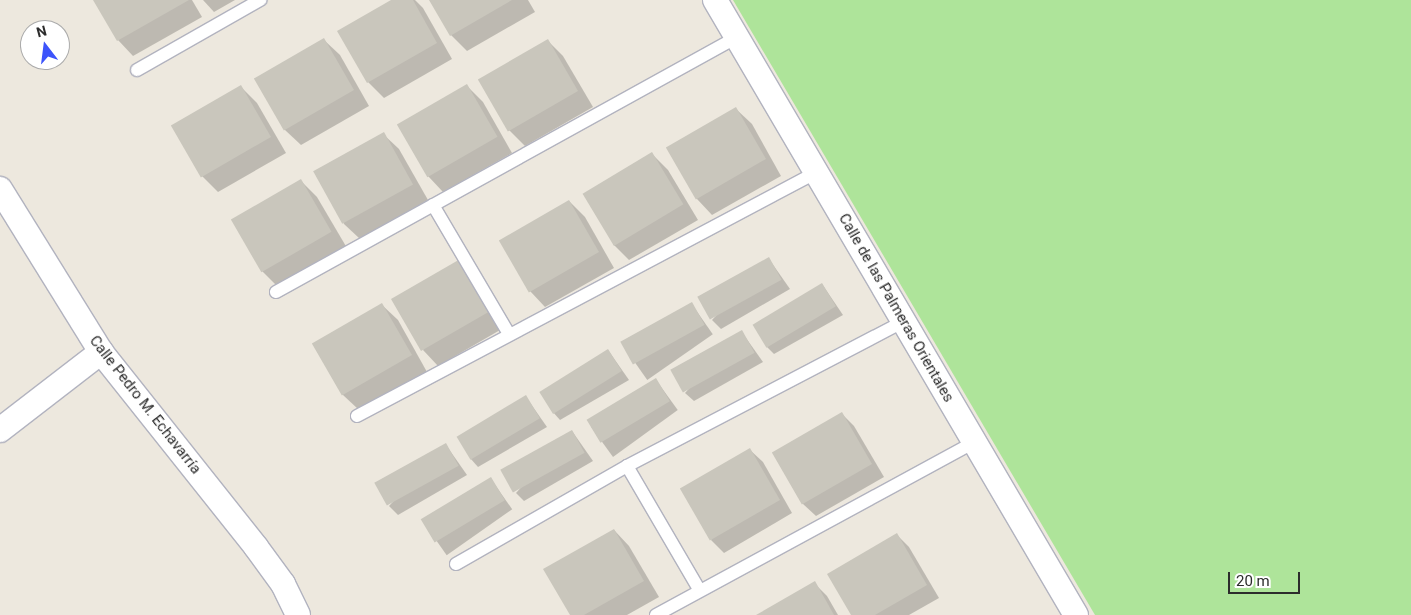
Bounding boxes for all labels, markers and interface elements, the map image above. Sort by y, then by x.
north arrow [20,20,70,70]
text: N [35,22,48,40]
street label: Calle de las Palmeras Orientales [835,211,957,405]
street label: Calle Pedro M. Echavarría [85,332,205,478]
scale bar [1231,562,1304,594]
text: 20 m [1236,572,1270,590]

